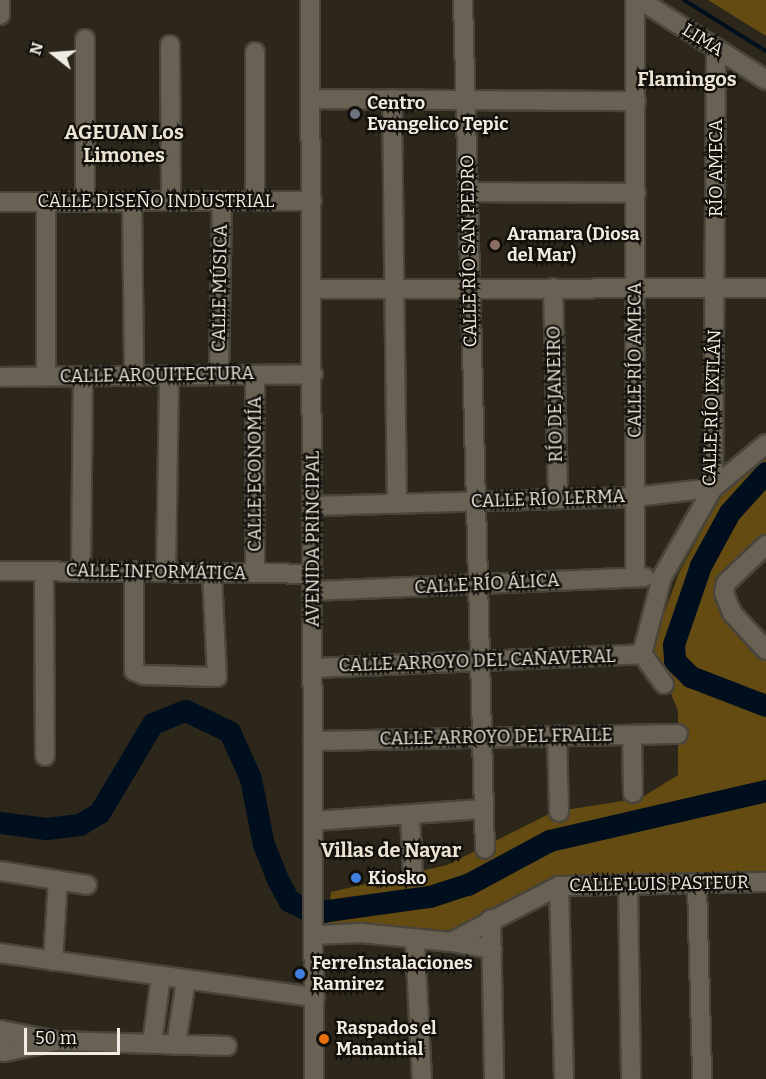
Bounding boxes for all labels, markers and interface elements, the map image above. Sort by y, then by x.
street label: LIMA [678,19,728,61]
north arrow [24,24,84,84]
text: N [25,40,47,57]
district label: Flamingos [637,67,737,91]
place label: Centro Evangelico Tepic [367,93,509,136]
marker: Centro Evangelico Tepic [348,107,362,121]
street label: RÍO AMECA [705,119,727,217]
district label: AGEUAN Los Limones [64,121,184,168]
street label: CALLE RÍO SAN PEDRO [457,155,481,347]
street label: CALLE DISEÑO INDUSTRIAL [38,190,274,212]
street label: CALLE MÚSICA [208,224,232,352]
place label: Aramara (Diosa del Mar) [507,224,640,266]
marker: Aramara (Diosa del Mar) [488,238,502,252]
street label: CALLE RÍO AMECA [624,282,646,438]
street label: RÍO DE JANEIRO [543,325,567,463]
street label: CALLE RÍO IXTLÁN [698,329,726,487]
street label: CALLE ARQUITECTURA [60,363,254,387]
street label: CALLE ECONOMÍA [244,396,266,552]
street label: AVENIDA PRINCIPAL [302,451,324,627]
street label: CALLE RÍO LERMA [471,486,625,512]
street label: CALLE INFORMÁTICA [66,560,246,584]
street label: CALLE RÍO ÁLICA [414,569,560,599]
street label: CALLE ARROYO DEL CAÑAVERAL [338,645,616,677]
street label: CALLE ARROYO DEL FRAILE [379,724,613,750]
district label: Villas de Nayar [321,838,461,862]
place label: Kiosko [368,867,426,889]
marker: Kiosko [349,871,363,885]
street label: CALLE LUIS PASTEUR [569,872,749,896]
place label: FerreInstalaciones Ramirez [312,953,473,996]
marker: FerreInstalaciones Ramirez [293,967,307,981]
scale bar [27,1016,123,1054]
place label: Raspados el Manantial [336,1018,437,1060]
text: 50 m [35,1027,77,1049]
marker: Raspados el Manantial [317,1032,331,1046]

